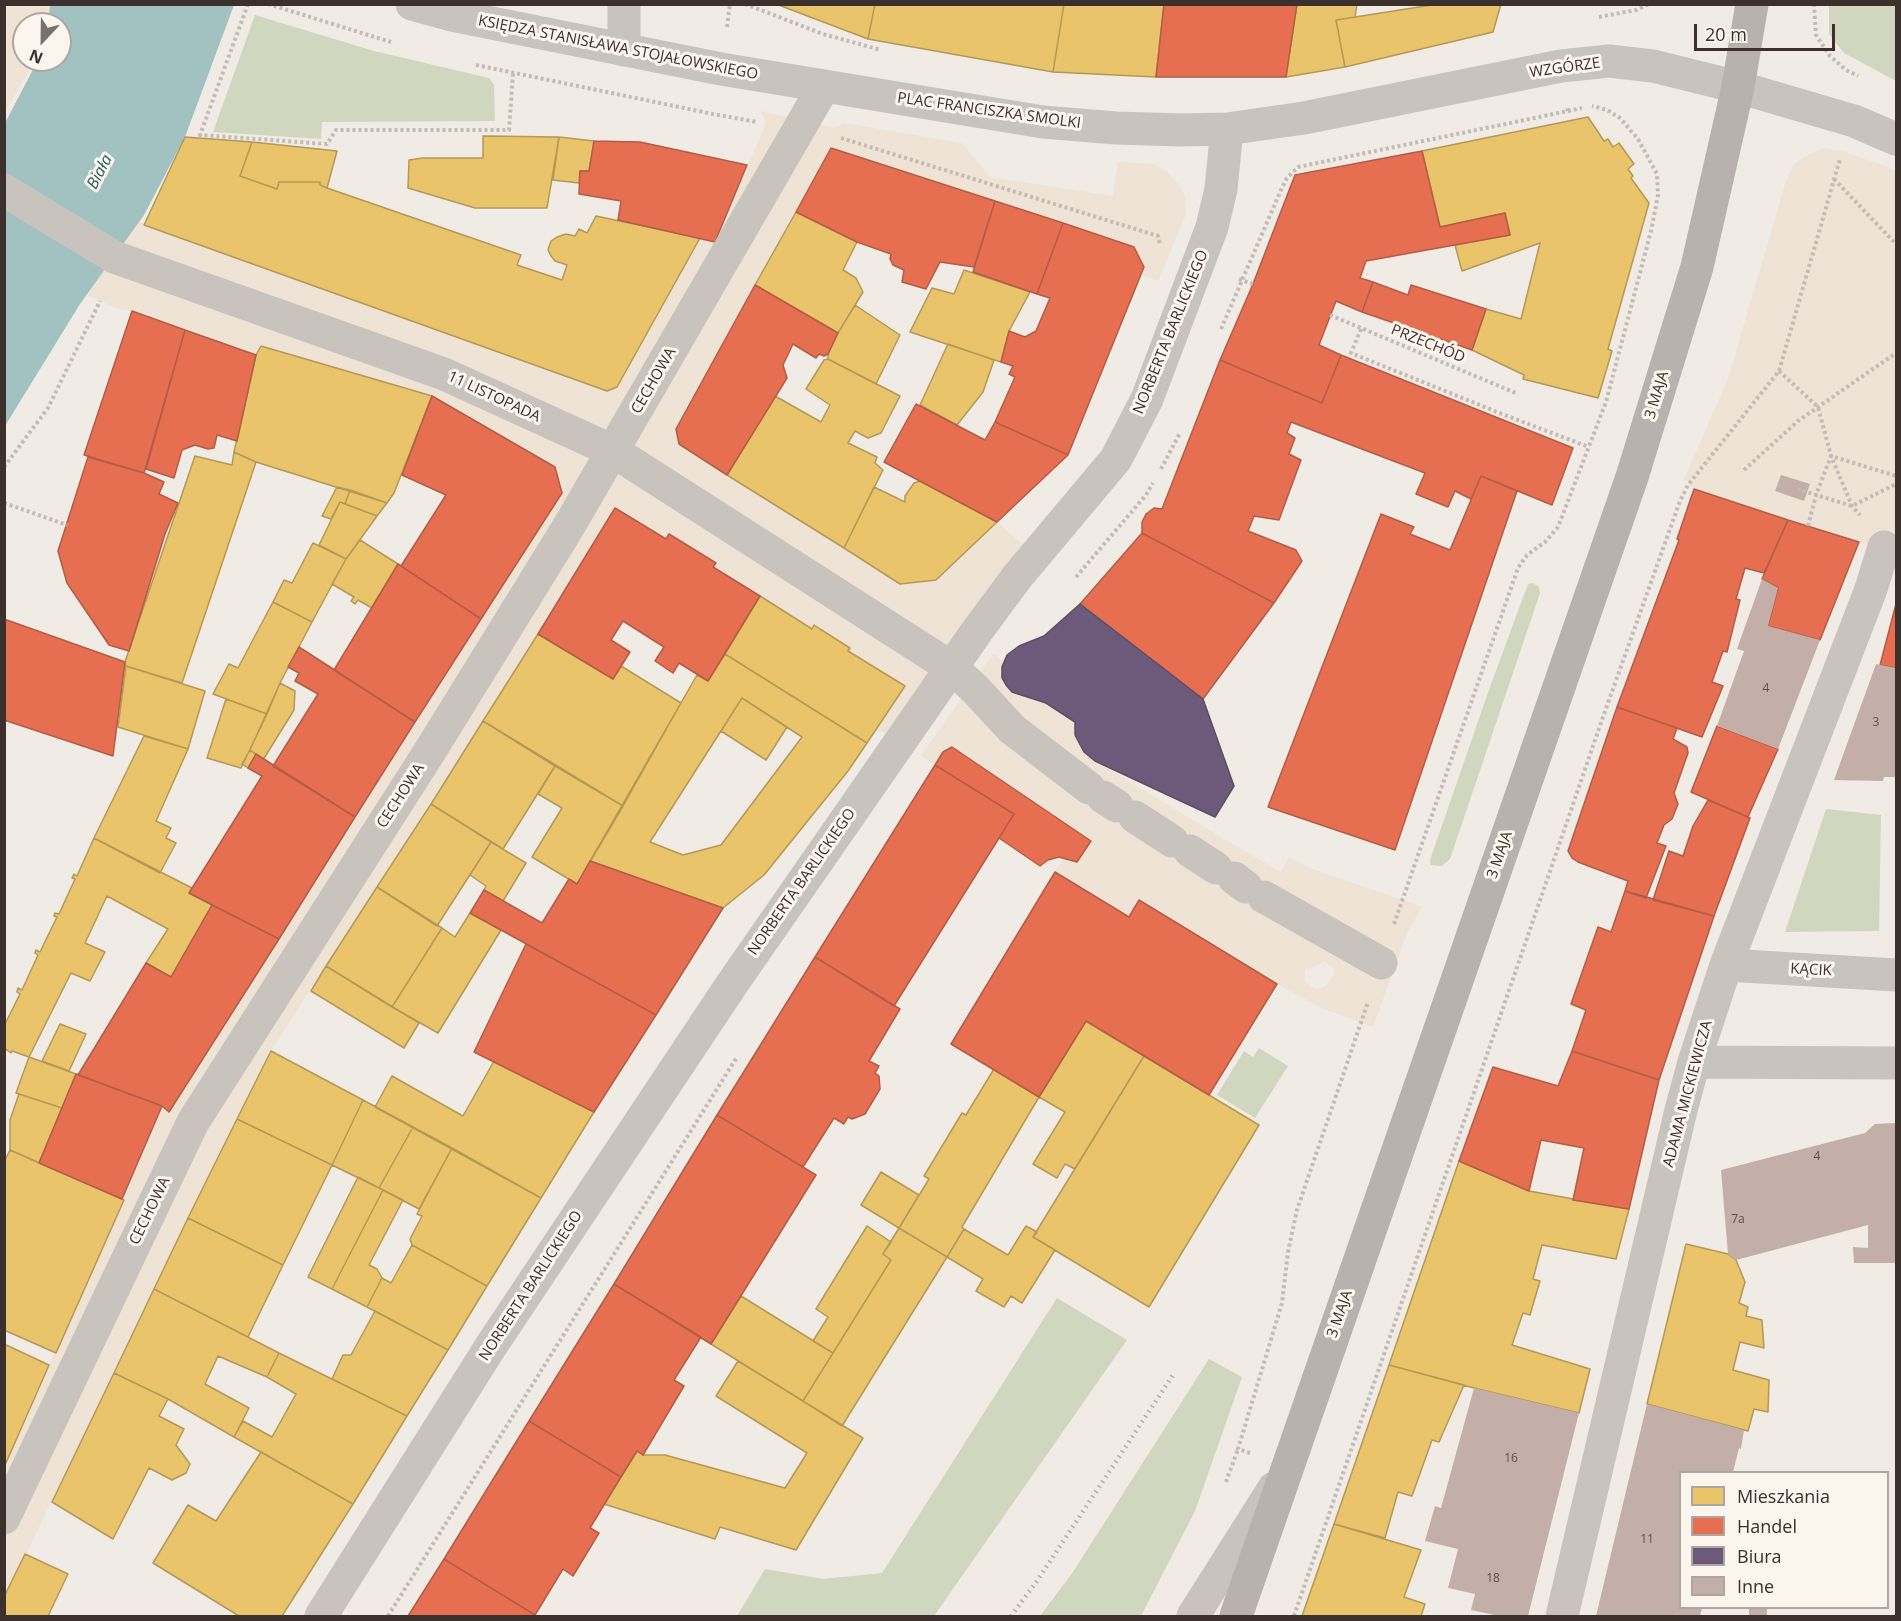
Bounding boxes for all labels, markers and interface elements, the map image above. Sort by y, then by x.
north arrow [12,12,72,72]
street label: KSIĘDZA STANISŁAWA STOJAŁOWSKIEGO [477,12,759,84]
scale bar [1697,12,1838,50]
text: 20 m [1705,22,1747,46]
text: N [26,44,46,69]
street label: WZGÓRZE [1529,54,1601,82]
street label: PLAC FRANCISZKA SMOLKI [896,89,1082,133]
water label: Biała [83,152,117,192]
street label: NORBERTA BARLICKIEGO [1130,247,1212,417]
street label: PRZECHÓD [1388,321,1468,367]
street label: CECHOWA [628,345,680,417]
street label: 11 LISTOPADA [445,368,543,426]
street label: 3 MAJA [1641,369,1673,421]
house number: 4 [1763,682,1769,696]
house number: 3 [1873,716,1879,730]
street label: CECHOWA [373,760,429,832]
street label: NORBERTA BARLICKIEGO [744,805,860,959]
street label: 3 MAJA [1484,829,1516,881]
street label: KĄCIK [1790,960,1832,980]
street label: ADAMA MICKIEWICZA [1660,1019,1716,1169]
house number: 4 [1814,1150,1820,1164]
street label: CECHOWA [126,1174,174,1248]
street label: NORBERTA BARLICKIEGO [476,1208,586,1364]
house number: 7a [1731,1213,1745,1227]
street label: 3 MAJA [1324,1288,1356,1340]
house number: 16 [1504,1452,1518,1466]
legend [1679,1471,1889,1609]
text: Mieszkania [1737,1484,1830,1508]
text: Handel [1737,1514,1797,1538]
house number: 11 [1640,1533,1654,1547]
text: Biura [1737,1544,1782,1568]
house number: 18 [1486,1572,1500,1586]
text: Inne [1737,1574,1774,1598]

